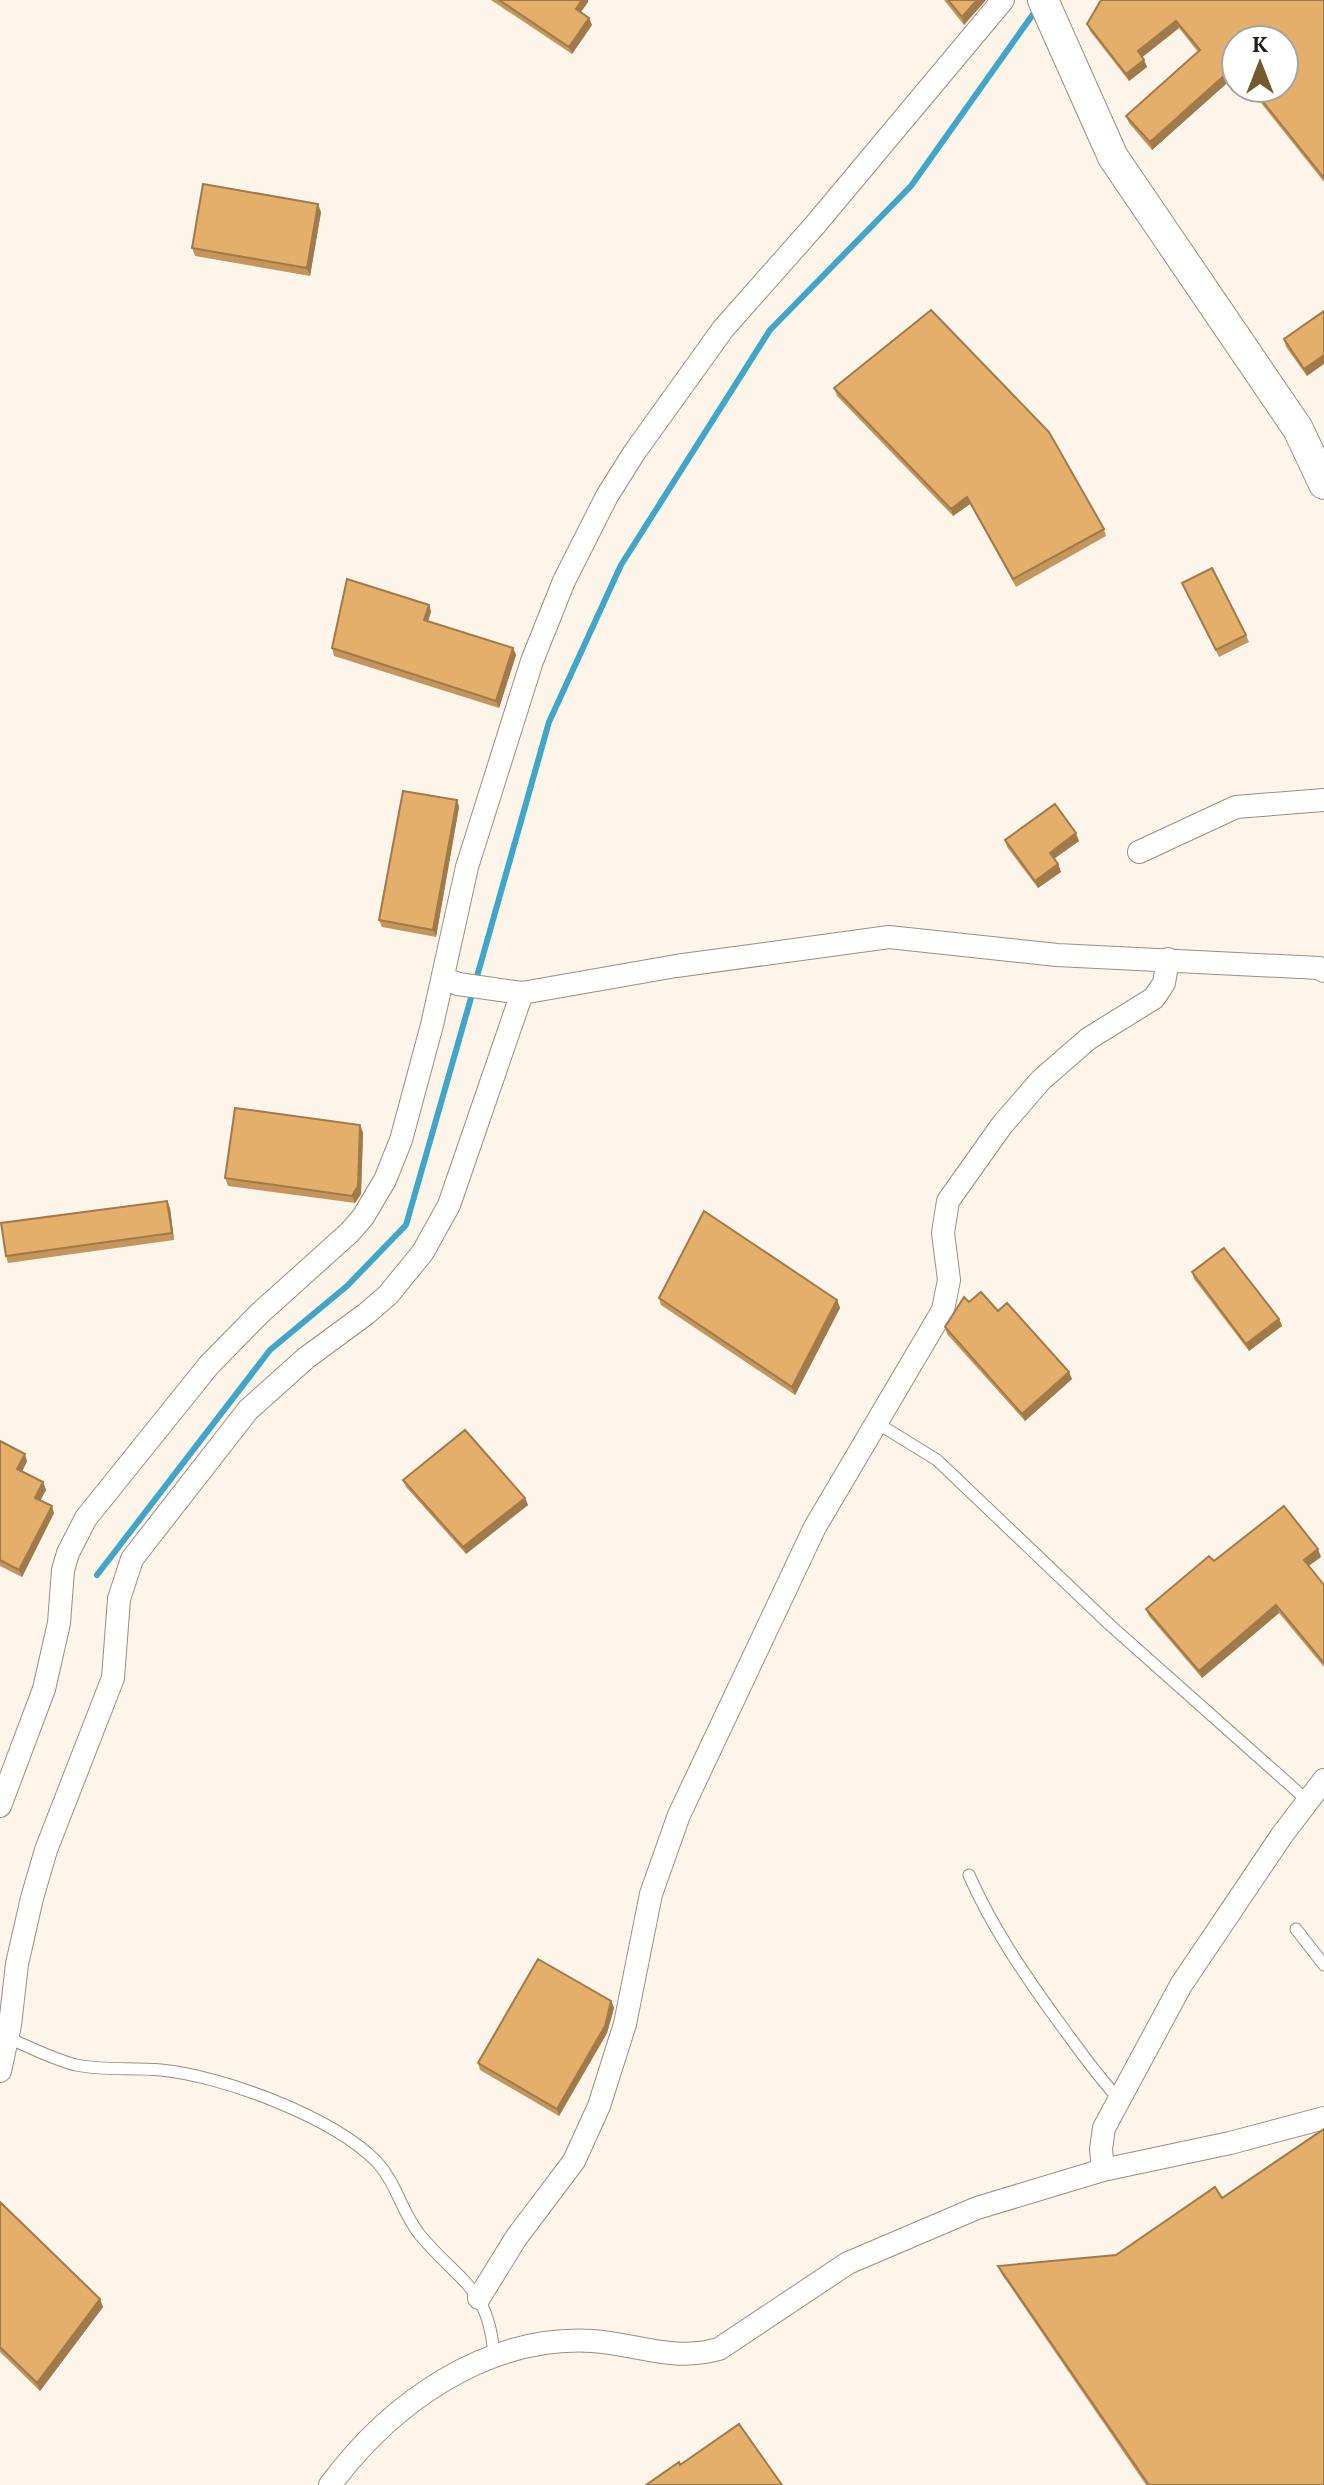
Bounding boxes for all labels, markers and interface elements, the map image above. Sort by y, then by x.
north arrow [1220,24,1300,104]
text: K [1252,29,1268,58]

